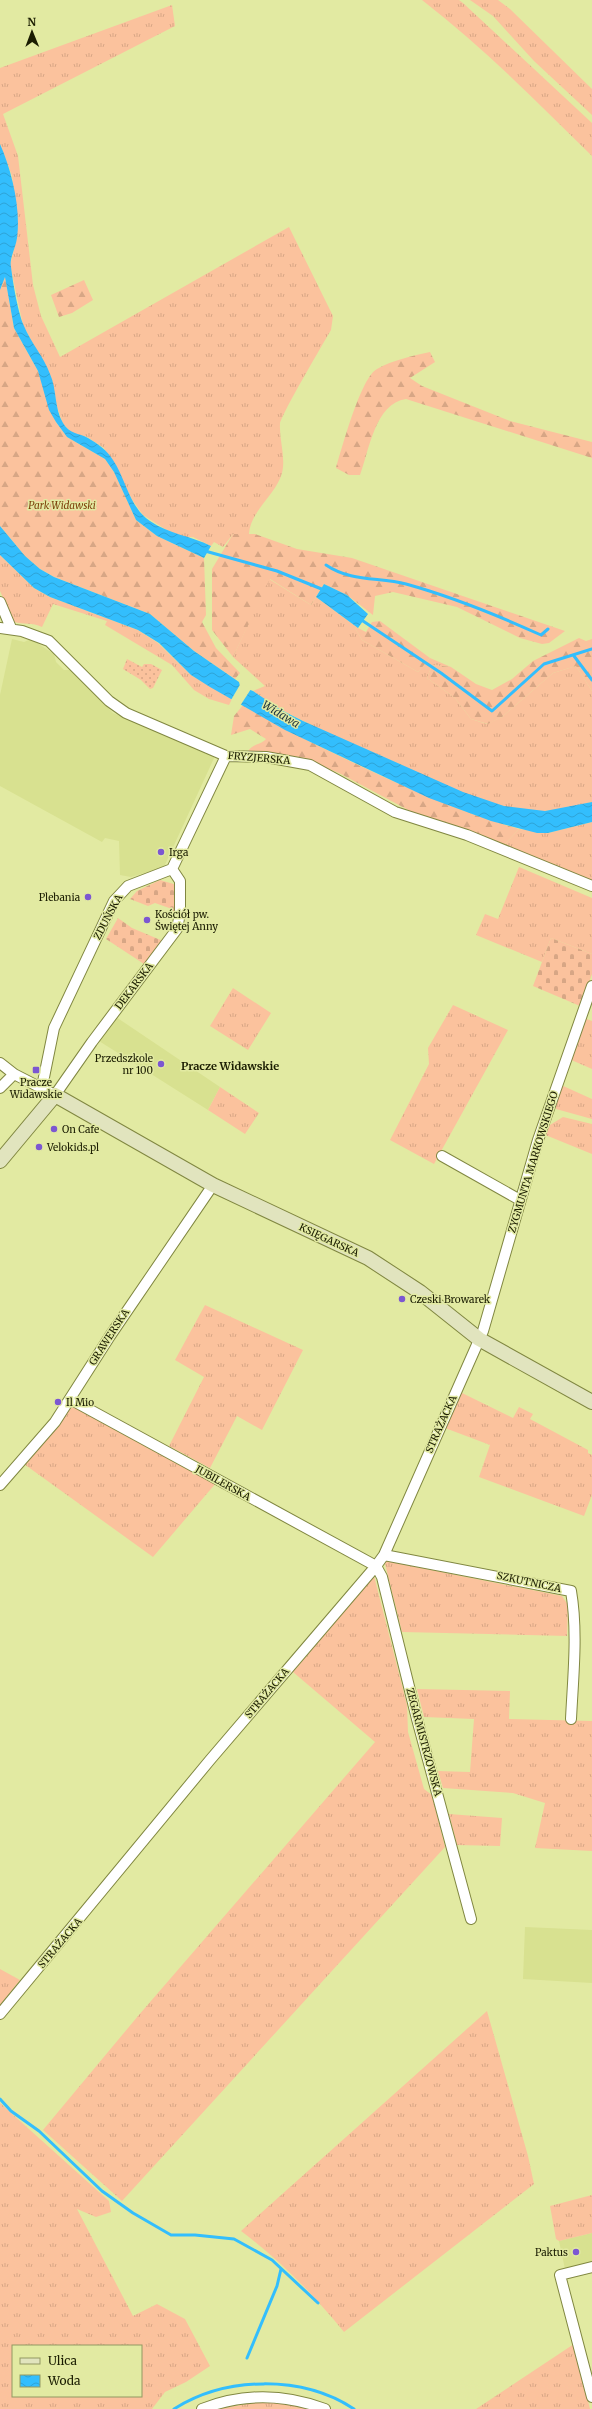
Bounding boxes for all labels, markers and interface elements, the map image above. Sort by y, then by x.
north arrow [12,12,52,52]
text: N [27,15,37,29]
park label: Park Widawski [28,499,96,512]
water label: Widawa [260,697,302,731]
street label: FRYZJERSKA [227,749,292,767]
place label: Irga [169,846,189,859]
marker: Irga [156,847,166,857]
place label: Plebania [39,891,81,904]
street label: ZDUŃSKA [90,891,126,942]
marker: Plebania [83,892,93,902]
place label: Kościół pw. Świętej Anny [155,908,218,933]
marker: Kościół pw. Świętej Anny [142,915,152,925]
street label: DEKARSKA [112,959,157,1012]
place label: Przedszkole nr 100 [95,1052,153,1077]
marker: Przedszkole nr 100 [156,1059,166,1069]
district label: Pracze Widawskie [181,1059,279,1073]
marker: Pracze Widawskie [31,1065,41,1075]
place label: Pracze Widawskie [9,1076,62,1101]
street label: ZYGMUNTA MARKOWSKIEGO [505,1090,561,1234]
place label: On Cafe [62,1123,99,1136]
marker: On Cafe [49,1124,59,1134]
place label: Velokids.pl [46,1141,99,1154]
marker: Velokids.pl [34,1142,44,1152]
street label: KSIĘGARSKA [297,1220,362,1260]
place label: Czeski Browarek [410,1293,491,1306]
marker: Czeski Browarek [397,1294,407,1304]
street label: GRAWERSKA [86,1306,133,1368]
street label: STRAŻACKA [422,1392,460,1455]
place label: Il Mio [66,1396,94,1409]
marker: Il Mio [53,1397,63,1407]
street label: JUBILERSKA [192,1462,254,1504]
street label: SZKUTNICZA [496,1569,563,1595]
street label: STRAŻACKA [241,1664,292,1721]
street label: ZEGARMISTRZOWSKA [403,1687,445,1798]
street label: STRAŻACKA [34,1914,85,1971]
place label: Paktus [535,2246,568,2259]
marker: Paktus [571,2247,581,2257]
legend [12,2345,142,2397]
text: Ulica [48,2353,77,2368]
text: Woda [47,2373,81,2388]

